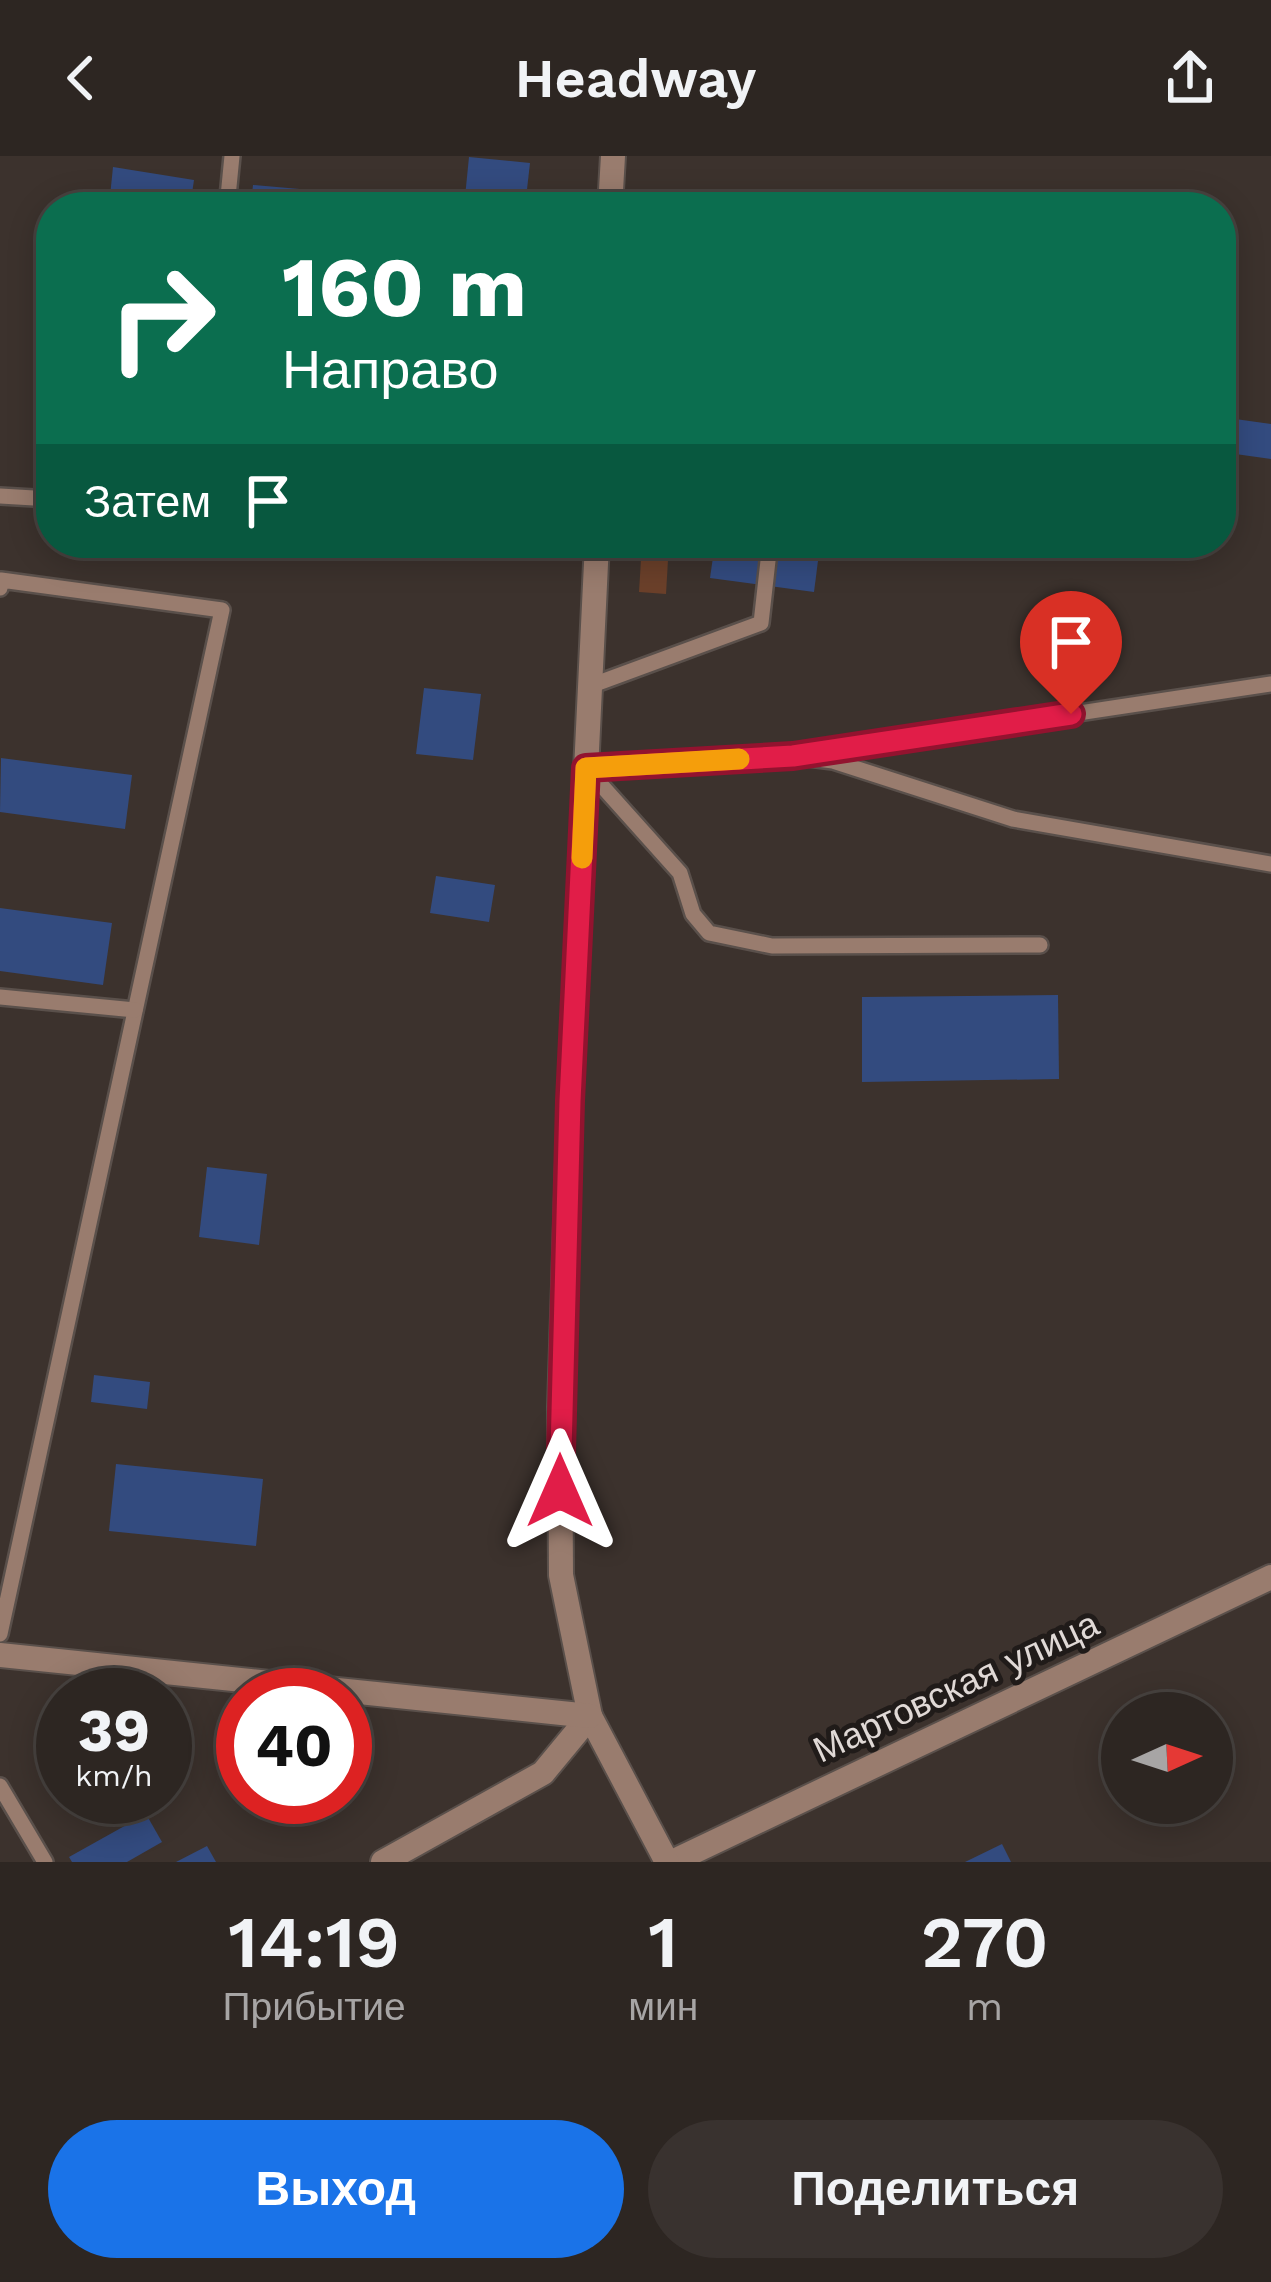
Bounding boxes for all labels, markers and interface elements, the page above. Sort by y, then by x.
icon: back [48,45,114,111]
icon: share [1157,45,1223,111]
text: Headway [515,47,756,110]
text: 160 m [282,238,527,336]
icon: right [84,240,240,396]
text: Направо [282,338,498,401]
icon: arrive [235,468,301,534]
text: Затем [84,475,211,528]
pin [1020,591,1122,714]
icon: arrive [1038,609,1104,675]
position arrow [497,1428,623,1554]
street label: Мартовская улица [807,1602,1106,1771]
speed limit sign: 40 [216,1668,372,1824]
north arrow [1101,1692,1233,1824]
map controls [1101,1692,1233,1824]
text: 39 [78,1695,150,1766]
text: km/h [75,1758,153,1793]
text: 14:19 [228,1900,400,1984]
text: 1 [648,1900,678,1984]
text: 270 [921,1900,1049,1984]
text: Прибытие [222,1984,406,2029]
text: мин [628,1984,698,2029]
text: m [966,1984,1003,2029]
button: Выход [48,2120,624,2258]
button: Поделиться [648,2120,1223,2258]

